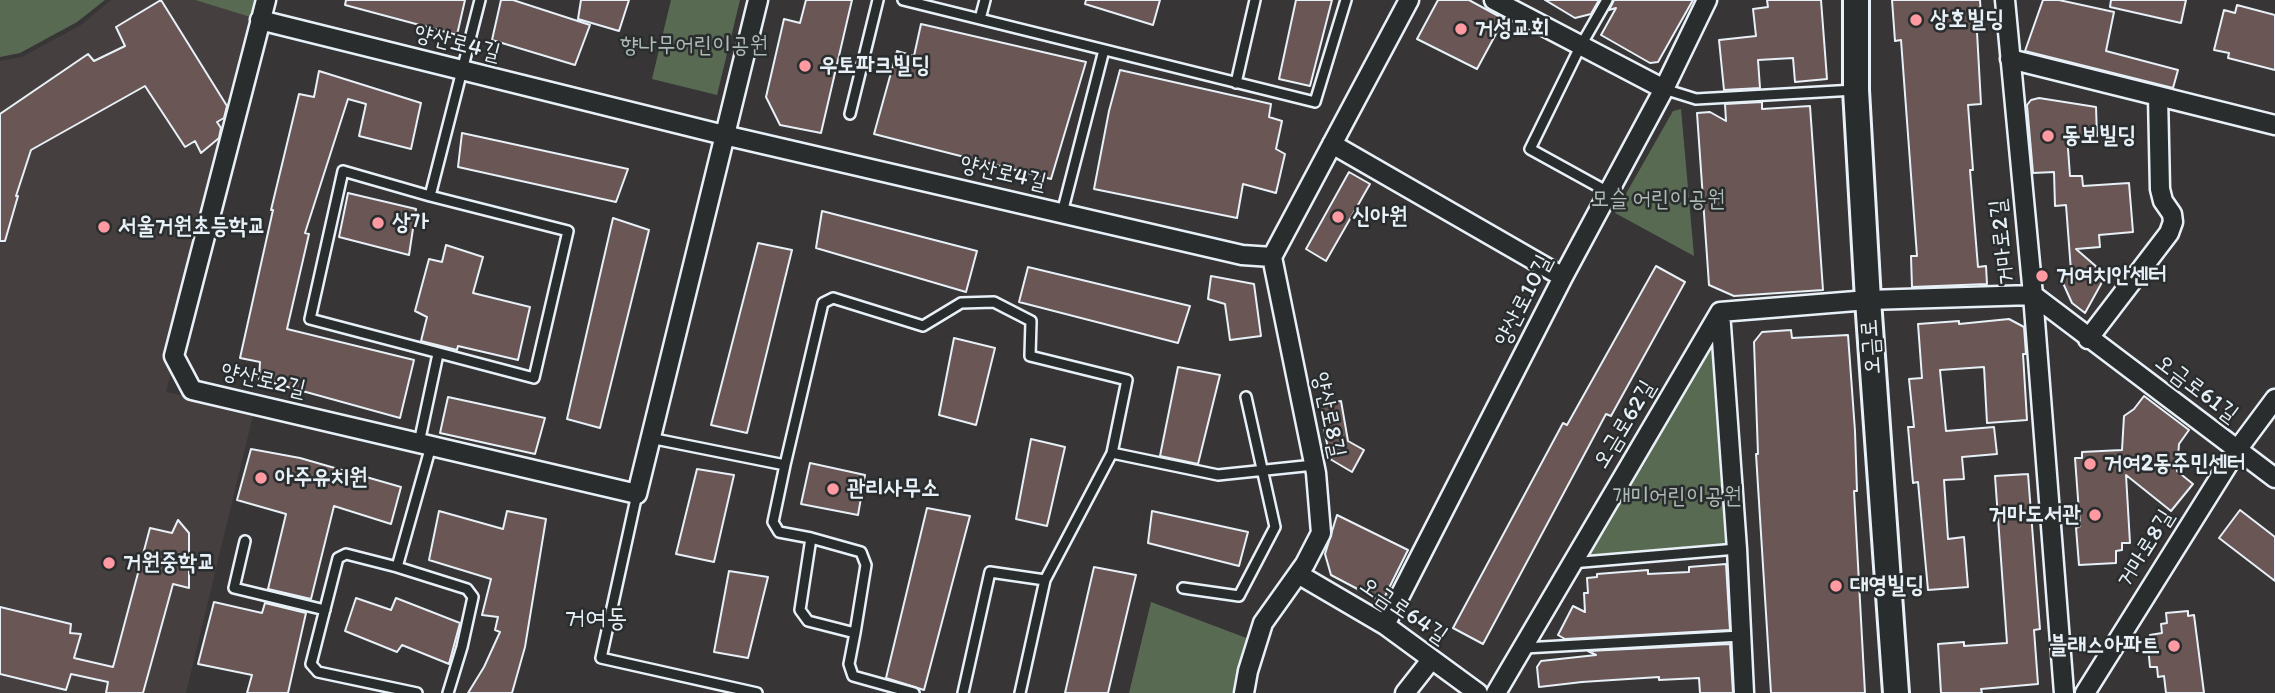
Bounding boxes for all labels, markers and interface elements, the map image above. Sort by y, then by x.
place label: 상호빌딩 [1930,6,2004,34]
marker: 상호빌딩 [1908,12,1924,28]
place label: 거성교회 [1475,15,1549,43]
street label: 양산로4길 [411,20,503,68]
marker: 거성교회 [1453,21,1469,37]
park label: 향나무어린이공원 [620,32,768,60]
place label: 우토파크빌딩 [819,52,930,80]
marker: 우토파크빌딩 [797,58,813,74]
place label: 동보빌딩 [2062,122,2136,150]
marker: 동보빌딩 [2040,128,2056,144]
street label: 양산로4길 [957,151,1049,197]
park label: 모슬 어린이공원 [1591,186,1725,214]
street label: 거마로2길 [1985,198,2021,286]
place label: 신아원 [1352,203,1408,231]
place label: 상가 [392,209,429,237]
marker: 신아원 [1330,209,1346,225]
place label: 서울거원초등학교 [118,213,266,241]
marker: 상가 [370,215,386,231]
marker: 서울거원초등학교 [96,219,112,235]
street label: 양산로10길 [1489,251,1559,351]
place label: 거여치안센터 [2056,262,2167,290]
marker: 거여치안센터 [2034,268,2050,284]
street label: 오금로 [1856,318,1888,376]
street label: 오금로61길 [2149,349,2243,429]
street label: 양산로2길 [218,358,308,404]
street label: 양산로8길 [1305,370,1351,460]
street label: 오금로62길 [1588,376,1662,474]
place label: 거여2동주민센터 [2104,450,2246,478]
marker: 거여2동주민센터 [2082,456,2098,472]
place label: 아주유치원 [275,464,368,492]
marker: 아주유치원 [253,470,269,486]
place label: 관리사무소 [847,475,940,503]
marker: 관리사무소 [825,481,841,497]
park label: 개미어린이공원 [1612,483,1742,511]
place label: 거마도서관 [1988,501,2081,529]
street label: 거마로8길 [2111,505,2181,593]
marker: 거마도서관 [2087,507,2103,523]
place label: 거원중학교 [123,549,216,577]
marker: 거원중학교 [101,555,117,571]
street label: 오금로64길 [1354,572,1452,650]
place label: 대영빌딩 [1850,572,1924,600]
marker: 대영빌딩 [1828,578,1844,594]
district label: 거여동 [565,603,627,635]
place label: 블래스아파트 [2049,632,2160,660]
marker: 블래스아파트 [2166,638,2182,654]

